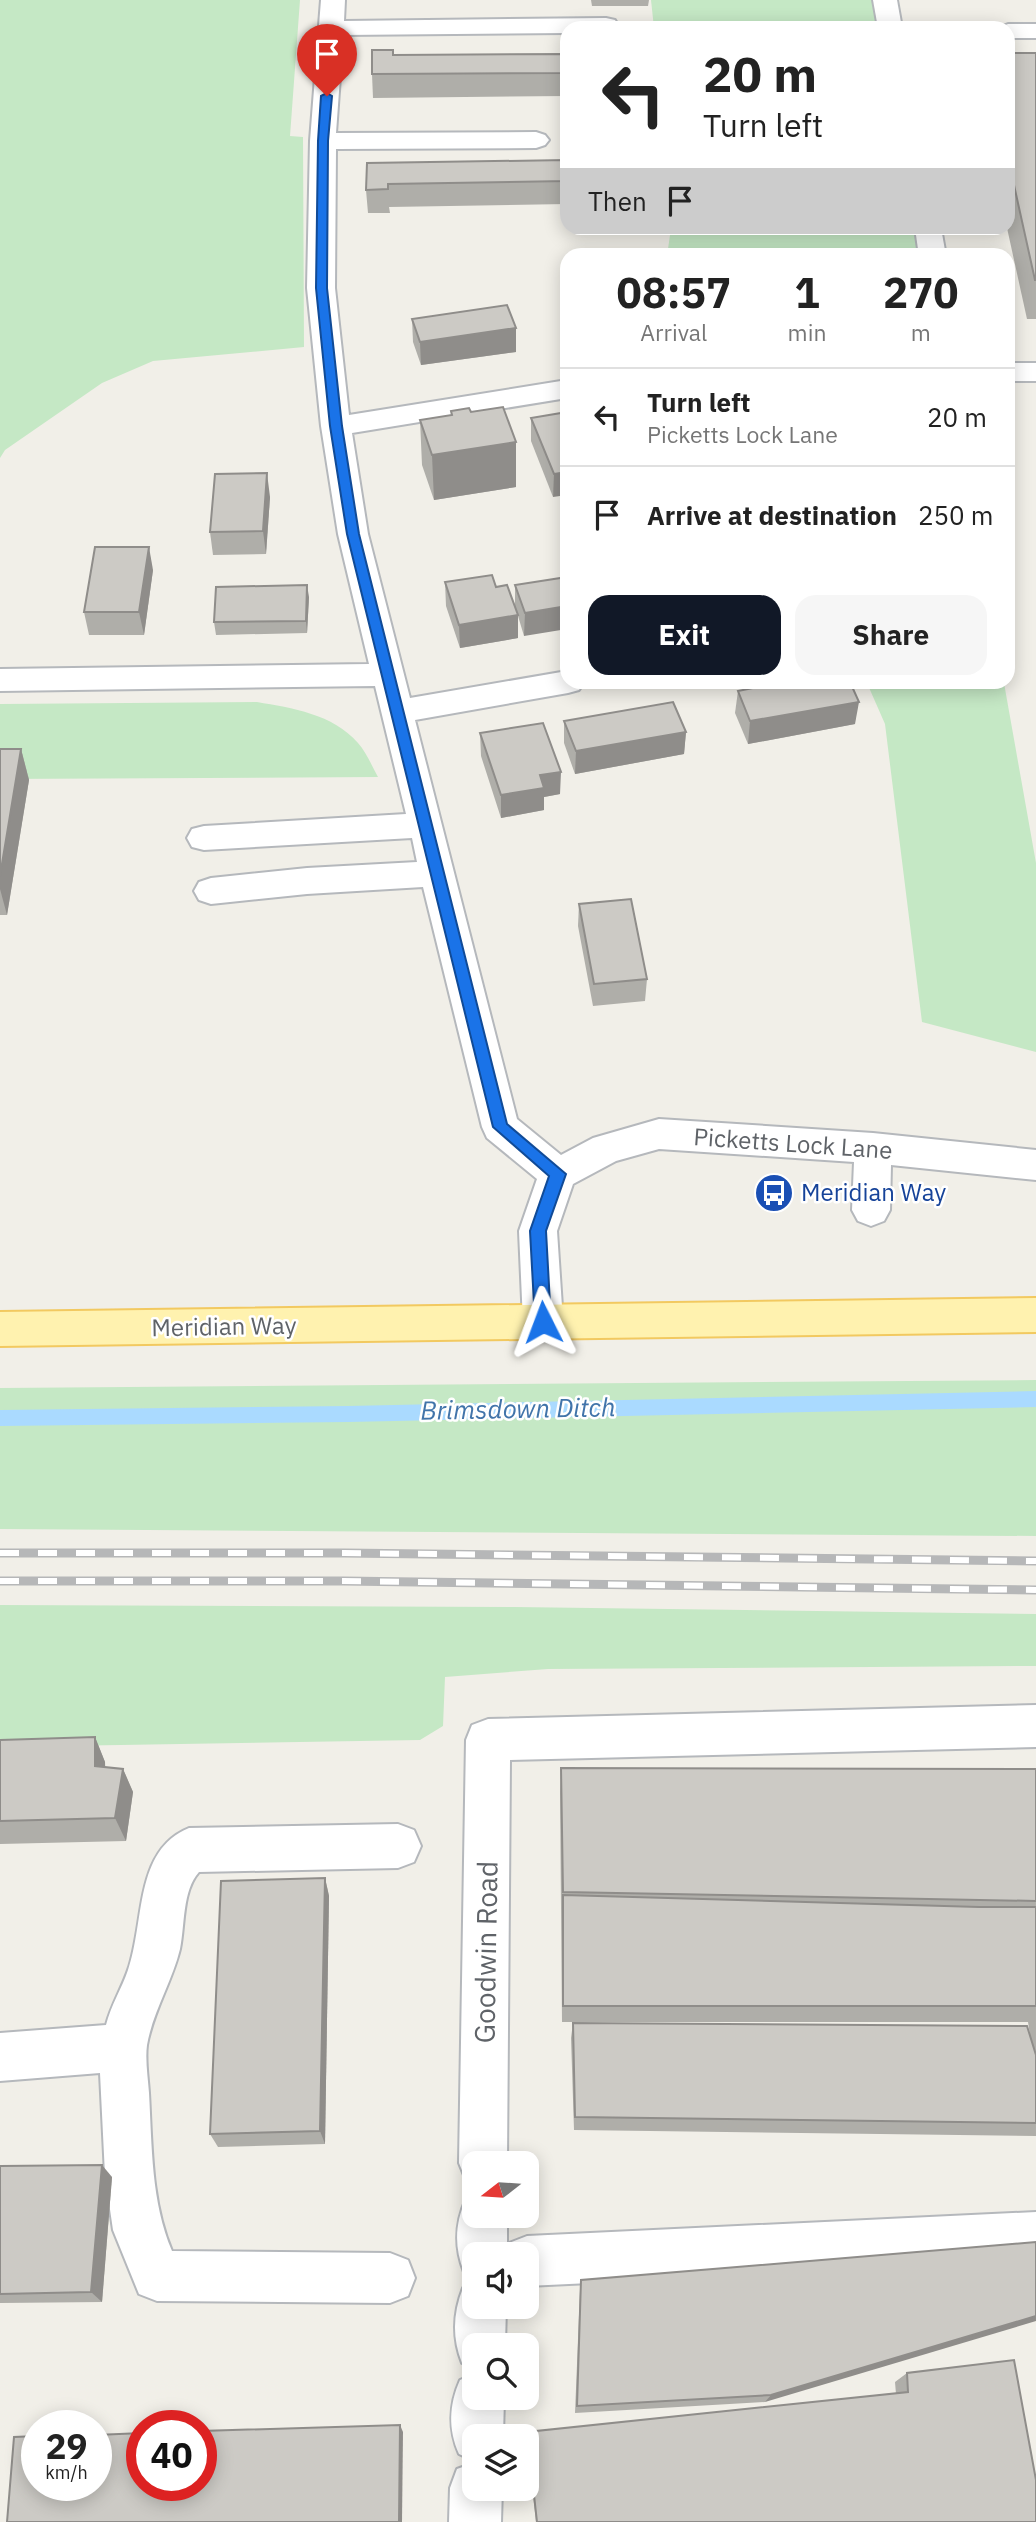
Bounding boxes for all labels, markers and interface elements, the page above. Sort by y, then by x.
pin [297,24,357,96]
icon: arrive [308,35,346,73]
text: 20 m [703,42,817,105]
icon: left [588,49,679,140]
text: Turn left [703,104,823,146]
icon: arrive [661,182,699,220]
text: Then [588,184,647,218]
text: 08:57 [616,265,731,320]
text: 1 [794,265,820,320]
text: 270 [883,265,959,320]
text: Arrival [640,317,707,347]
text: min [788,317,826,347]
text: m [911,317,931,347]
text: Turn left [647,385,750,419]
icon: left [588,398,626,436]
text: 20 m [927,400,987,434]
text: Picketts Lock Lane [647,419,838,449]
icon: arrive [588,496,626,534]
text: Arrive at destination [647,498,897,532]
text: 250 m [918,498,994,532]
button: Exit [588,595,781,675]
button: Share [795,595,987,675]
street label: Picketts Lock Lane [693,1120,894,1166]
bus stop icon: Meridian Way [753,1172,795,1214]
place label: Meridian Way [801,1176,946,1208]
position arrow [506,1285,580,1359]
street label: Meridian Way [151,1309,297,1343]
water label: Brimsdown Ditch [420,1389,616,1427]
street label: Goodwin Road [465,1860,506,2044]
north arrow [462,2151,539,2228]
map controls [462,2151,539,2501]
button: sound [462,2242,539,2319]
button: search [462,2333,539,2410]
speed limit sign: 40 [126,2410,217,2501]
text: 29 [45,2423,88,2469]
button: layers [462,2424,539,2501]
text: km/h [45,2461,88,2484]

